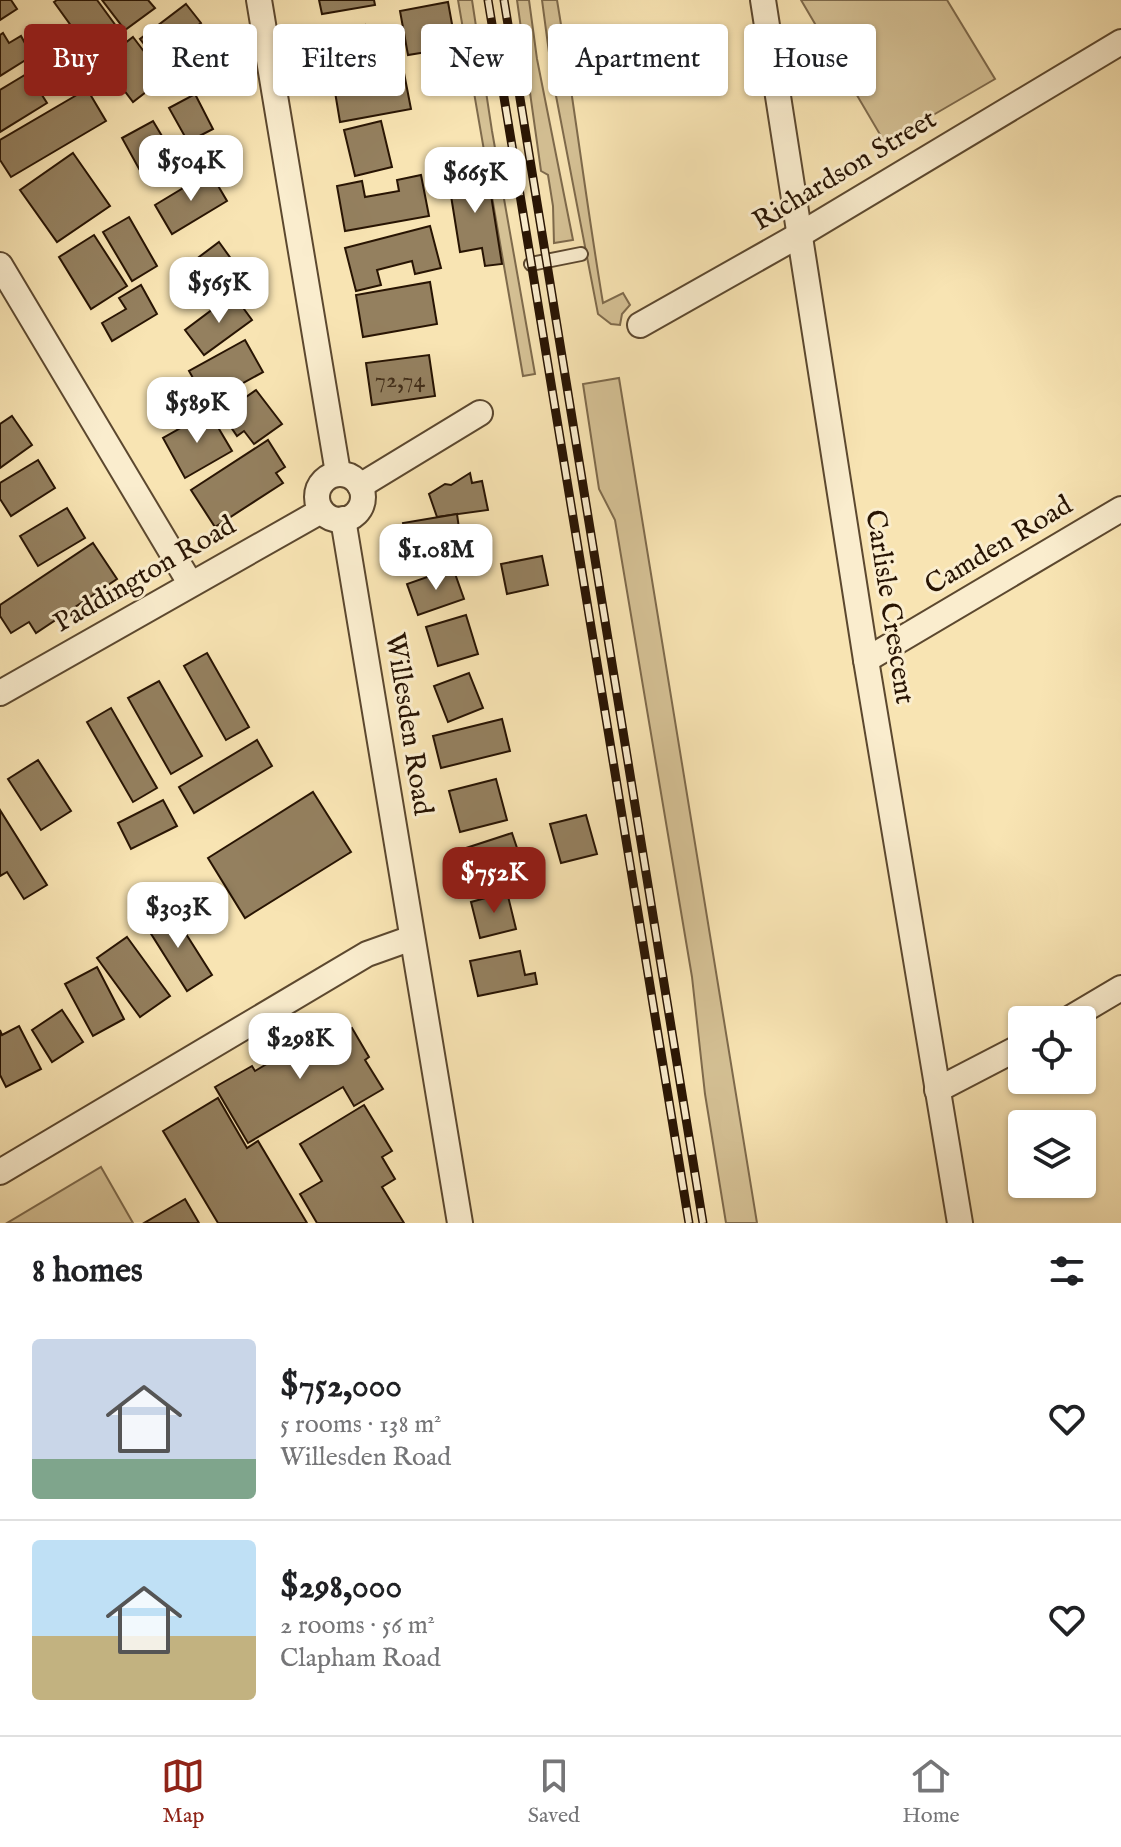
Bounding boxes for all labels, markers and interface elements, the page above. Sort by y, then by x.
chip: Buy [24,24,127,96]
chip: Rent [143,24,257,96]
chip: Filters [273,24,405,96]
chip: New [421,24,532,96]
chip: Apartment [548,24,728,96]
chip: House [744,24,876,96]
street label: Richardson Street [747,102,944,240]
pin: $504K [135,135,247,203]
text: $504K [157,144,225,177]
pin: $665K [419,147,531,215]
text: $665K [443,156,507,189]
pin: $565K [163,257,275,325]
text: $565K [188,266,250,299]
house number: 72,74 [375,365,426,396]
pin: $589K [141,377,253,445]
text: $589K [165,386,229,419]
street label: Camden Road [919,488,1079,604]
street label: Carlisle Crescent [856,507,922,707]
street label: Paddington Road [48,509,242,641]
pin: $1.08M [371,524,501,592]
text: $1.08M [397,533,475,566]
street label: Willesden Road [376,630,440,818]
pin: $752K [438,847,550,915]
text: $752K [461,856,527,889]
pin: $303K [122,882,234,950]
text: $303K [145,891,211,924]
map controls [1008,1006,1096,1198]
button: locate [1008,1006,1096,1094]
pin: $298K [244,1013,356,1081]
text: $298K [267,1022,333,1055]
button: layers [1008,1110,1096,1198]
icon: filters [1045,1249,1089,1293]
text: 8 homes [32,1250,143,1293]
text: $752,000 [280,1365,402,1408]
icon: home [96,1371,192,1467]
icon: heart [1045,1397,1089,1441]
text: 5 rooms · 138 m² [280,1408,442,1441]
text: Willesden Road [280,1441,451,1474]
text: $298,000 [280,1566,402,1609]
icon: home [96,1572,192,1668]
icon: heart [1045,1598,1089,1642]
text: 2 rooms · 56 m² [280,1609,435,1642]
text: Clapham Road [280,1642,441,1675]
tab: Map [161,1754,205,1830]
tab: Saved [528,1754,580,1830]
tab: Home [902,1754,960,1830]

